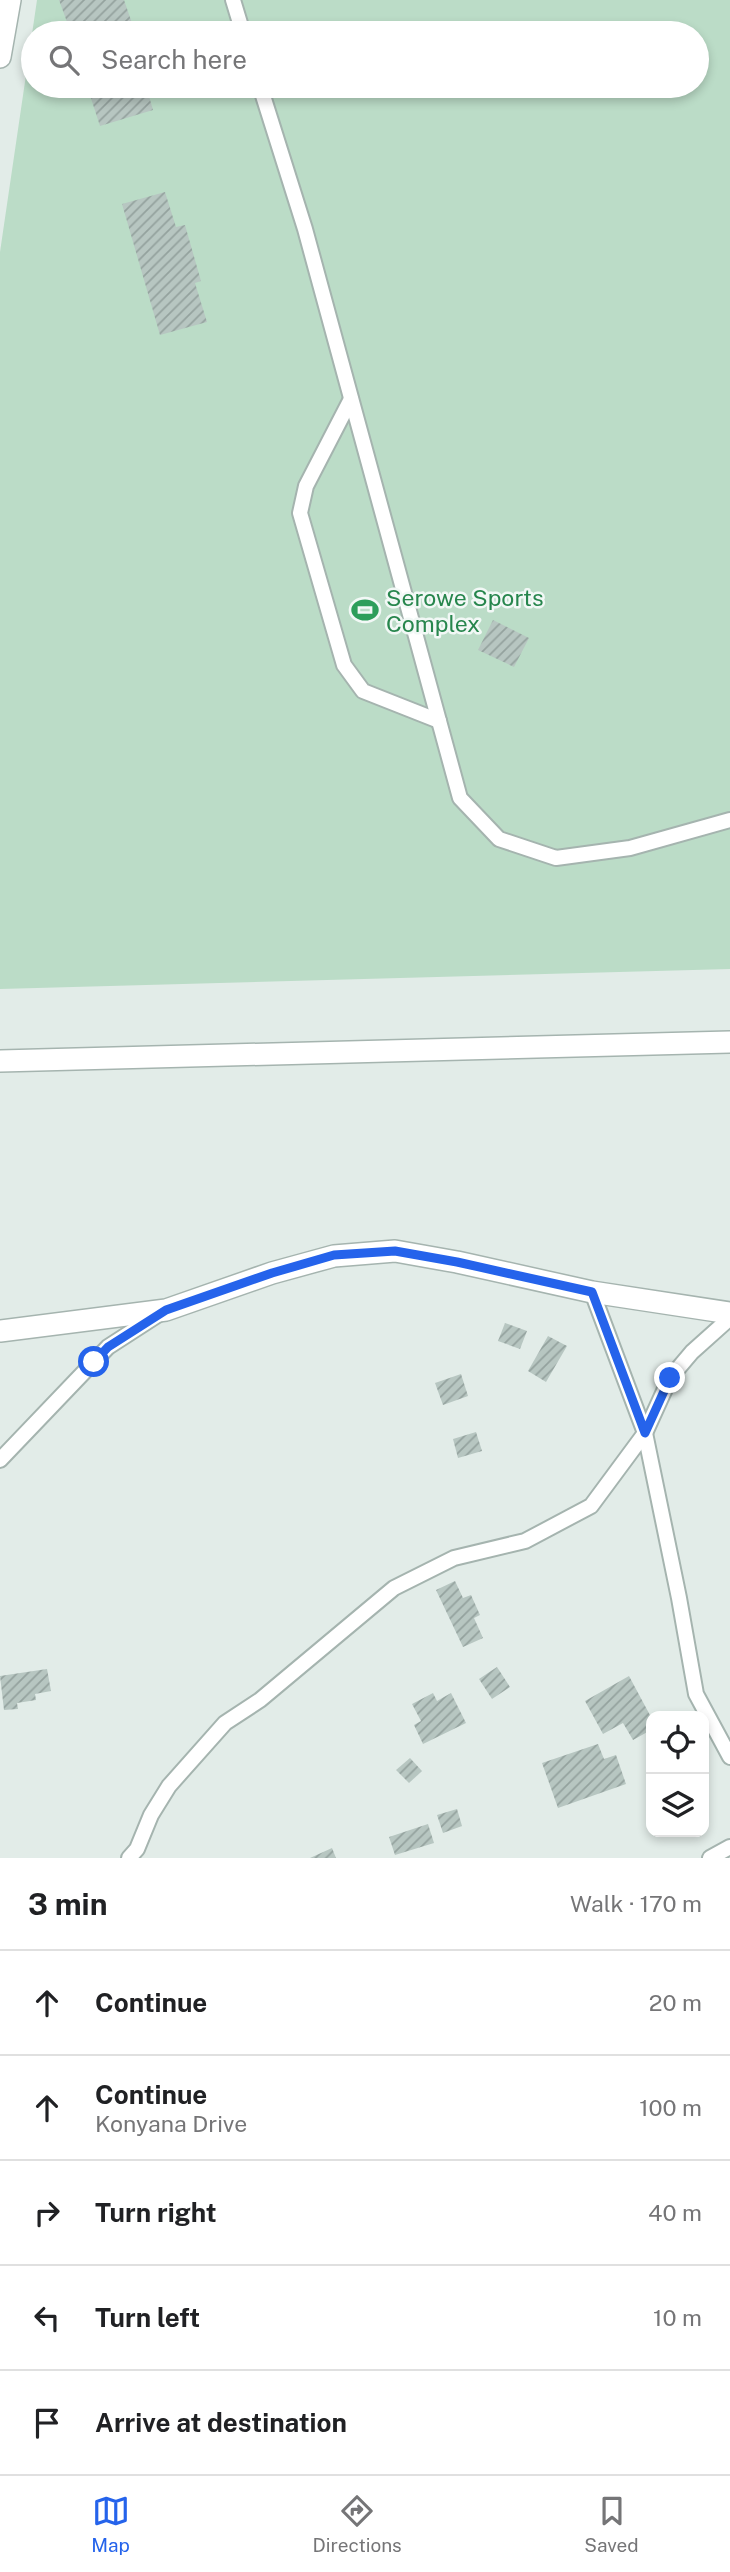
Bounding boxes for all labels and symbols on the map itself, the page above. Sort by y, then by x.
place label: Serowe Sports Complex [386,584,544,637]
sports icon: Serowe Sports Complex [350,595,380,625]
route start [78,1346,109,1377]
route end [654,1362,685,1393]

